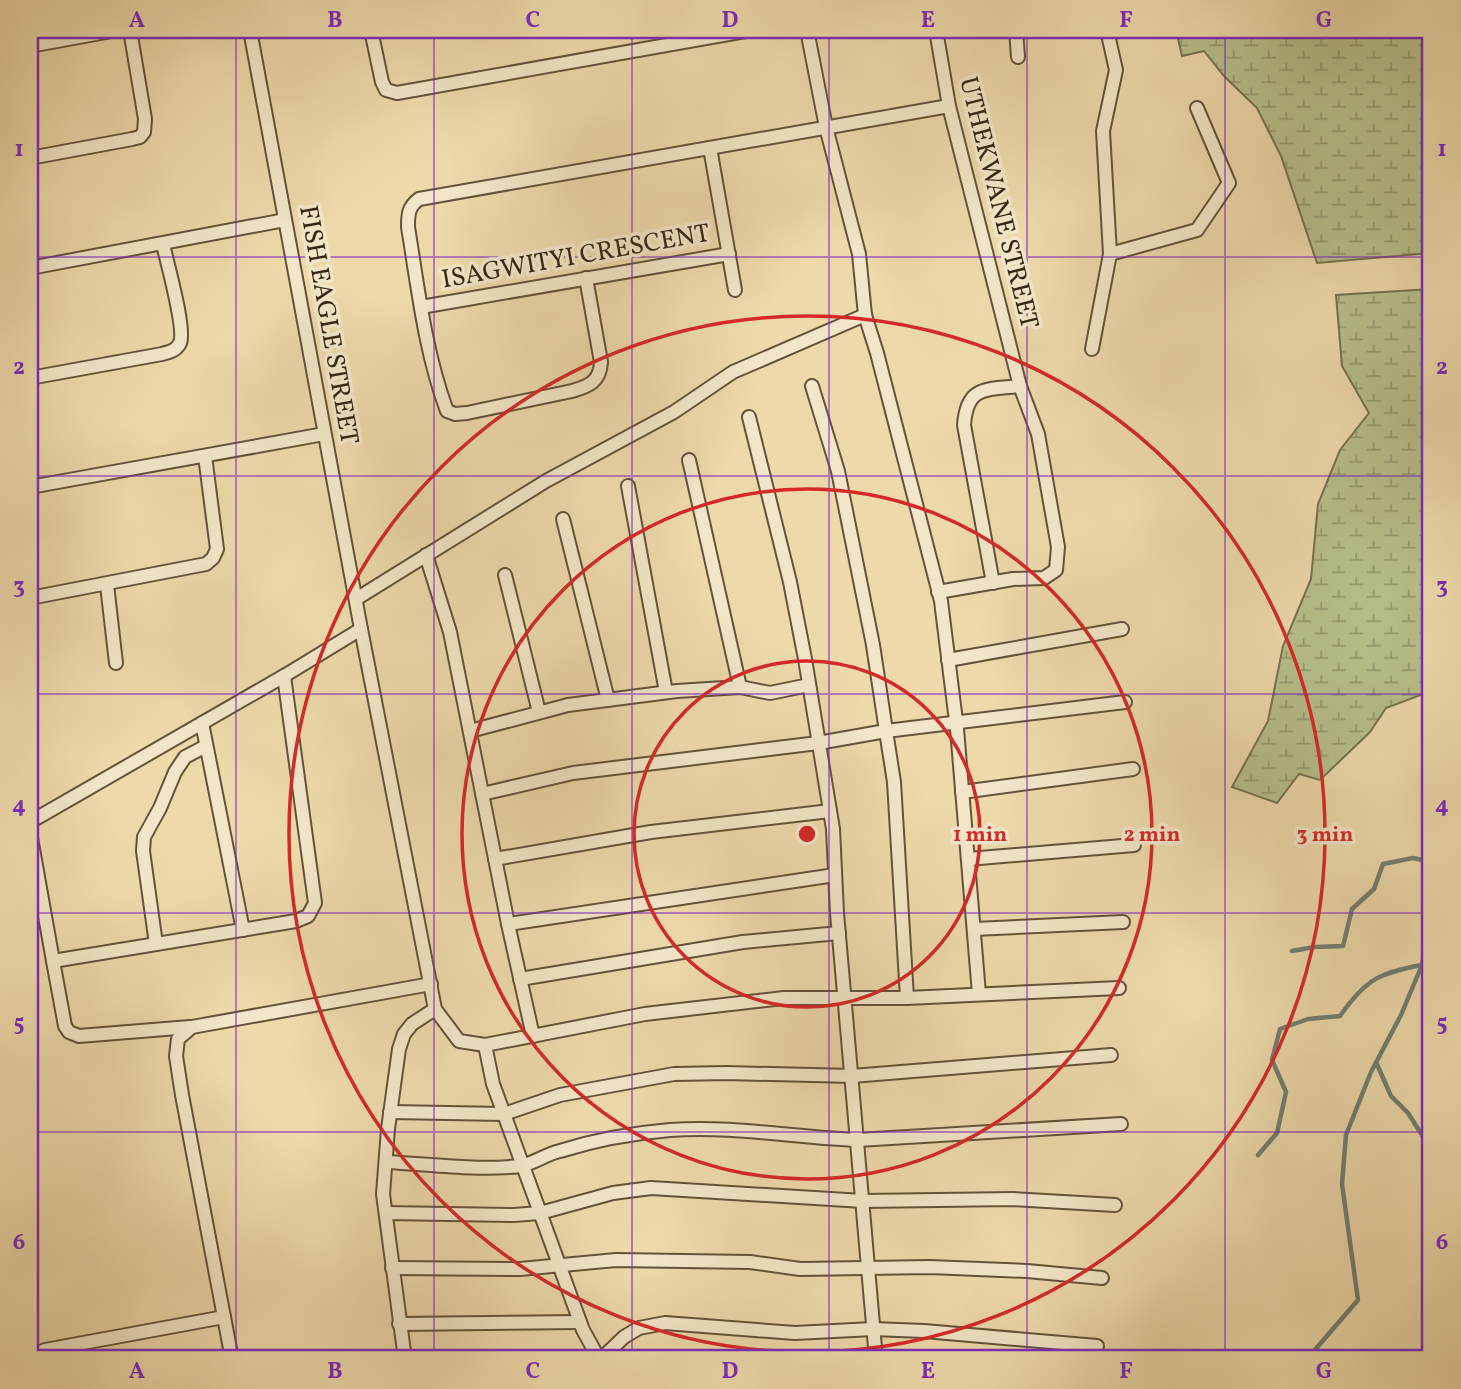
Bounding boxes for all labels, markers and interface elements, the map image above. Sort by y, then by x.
text: A [129,5,145,37]
text: B [327,5,343,37]
text: C [526,5,540,37]
text: D [722,5,739,37]
text: E [921,5,935,37]
text: F [1119,5,1133,37]
text: G [1316,5,1332,37]
street label: UTHEKWANE STREET [949,73,1047,333]
text: 1 [14,134,24,166]
text: 1 [1437,134,1447,166]
street label: FISH EAGLE STREET [289,203,367,447]
street label: ISAGWITYI CRESCENT [439,216,713,298]
text: 2 [13,352,25,384]
text: 2 [1436,352,1448,384]
text: 3 [13,571,25,603]
text: 3 [1436,571,1448,603]
text: 4 [12,790,26,822]
text: 4 [1435,790,1449,822]
text: 1 min [953,821,1007,850]
text: 2 min [1124,821,1180,850]
text: 3 min [1297,821,1353,850]
centre of rings [795,822,819,846]
text: 5 [13,1008,25,1040]
text: 5 [1436,1008,1448,1040]
text: 6 [13,1227,25,1259]
text: 6 [1436,1227,1448,1259]
text: A [129,1356,145,1388]
text: B [327,1356,343,1388]
text: C [526,1356,540,1388]
text: D [722,1356,739,1388]
text: E [921,1356,935,1388]
text: F [1119,1356,1133,1388]
text: G [1316,1356,1332,1388]

